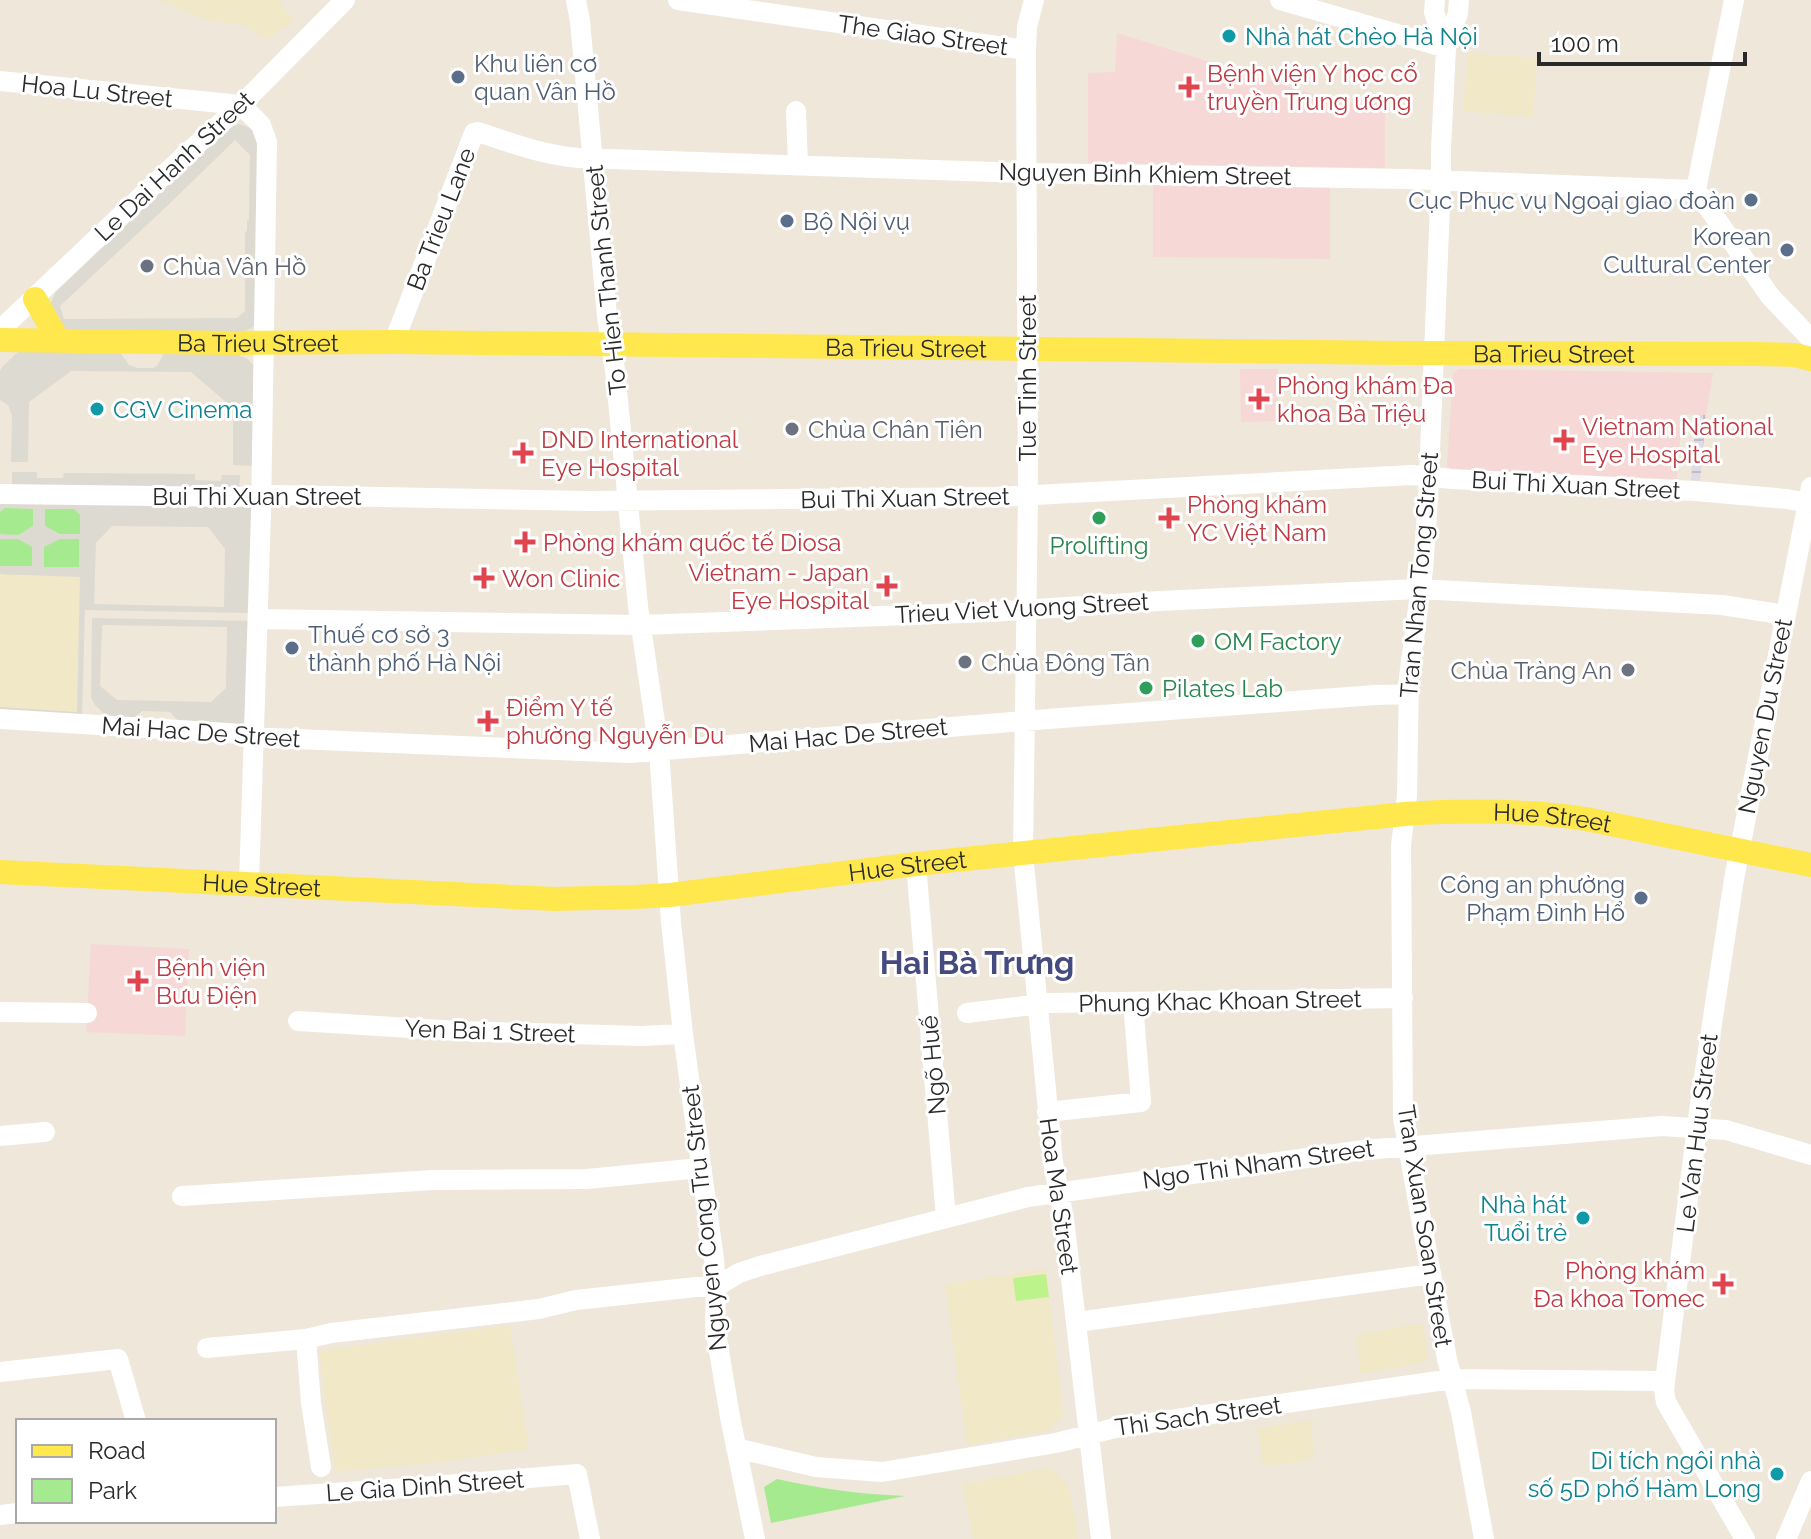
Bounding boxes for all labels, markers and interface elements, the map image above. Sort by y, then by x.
street label: The Giao Street [836,9,1010,61]
scale bar [1539,16,1745,66]
place label: Nhà hát Chèo Hà Nội [1245,22,1478,51]
marker: Nhà hát Chèo Hà Nội [1220,27,1238,45]
text: 100 m [1551,29,1619,58]
place label: Khu liên cơ quan Vân Hồ [474,49,616,106]
place label: Bệnh viện Y học cổ truyền Trung ương [1207,59,1418,116]
marker: Khu liên cơ quan Vân Hồ [449,68,467,86]
street label: Hoa Lu Street [20,69,174,113]
marker: Bệnh viện Y học cổ truyền Trung ương [1178,76,1200,98]
street label: Le Dai Hanh Street [89,85,259,247]
street label: Ba Trieu Lane [401,144,481,294]
street label: Nguyen Binh Khiem Street [998,157,1292,191]
street label: To Hien Thanh Street [579,164,633,396]
place label: Cục Phục vụ Ngoại giao đoàn [1408,186,1735,215]
marker: Cục Phục vụ Ngoại giao đoàn [1742,191,1760,209]
place label: Bộ Nội vụ [803,207,910,236]
marker: Bộ Nội vụ [778,212,796,230]
place label: Korean Cultural Center [1603,222,1772,279]
marker: Korean Cultural Center [1778,241,1796,259]
place label: Chùa Vân Hồ [163,252,306,281]
marker: Chùa Vân Hồ [138,257,156,275]
street label: Tue Tinh Street [1013,295,1042,461]
street label: Ba Trieu Street [177,328,339,358]
street label: Ba Trieu Street [825,332,987,363]
street label: Ba Trieu Street [1473,339,1635,368]
place label: Phòng khám Đa khoa Bà Triệu [1277,371,1453,428]
marker: Phòng khám Đa khoa Bà Triệu [1248,388,1270,410]
place label: CGV Cinema [113,395,252,424]
marker: CGV Cinema [88,400,106,418]
place label: Vietnam National Eye Hospital [1582,412,1774,469]
place label: Chùa Chân Tiên [808,415,983,444]
marker: Chùa Chân Tiên [783,420,801,438]
place label: DND International Eye Hospital [541,425,739,482]
marker: Vietnam National Eye Hospital [1553,429,1575,451]
marker: DND International Eye Hospital [512,442,534,464]
street label: Tran Nhan Tong Street [1394,451,1444,699]
street label: Bui Thi Xuan Street [1471,465,1681,505]
street label: Bui Thi Xuan Street [152,482,362,511]
street label: Bui Thi Xuan Street [800,482,1010,514]
place label: Phòng khám YC Việt Nam [1187,490,1327,547]
marker: Phòng khám YC Việt Nam [1158,507,1180,529]
marker: Prolifting [1090,509,1108,527]
place label: Phòng khám quốc tế Diosa [543,528,841,557]
marker: Phòng khám quốc tế Diosa [514,531,536,553]
place label: Prolifting [1049,531,1149,560]
place label: Vietnam - Japan Eye Hospital [688,558,869,615]
place label: Won Clinic [502,564,621,593]
marker: Won Clinic [473,567,495,589]
marker: Vietnam - Japan Eye Hospital [876,575,898,597]
street label: Trieu Viet Vuong Street [894,587,1150,629]
street label: Nguyen Du Street [1732,616,1798,816]
place label: Thuế cơ sở 3 thành phố Hà Nội [308,620,501,677]
place label: OM Factory [1214,627,1342,656]
marker: OM Factory [1189,632,1207,650]
marker: Thuế cơ sở 3 thành phố Hà Nội [283,639,301,657]
place label: Chùa Đông Tân [981,648,1150,677]
marker: Chùa Đông Tân [956,653,974,671]
place label: Chùa Tràng An [1450,656,1612,685]
marker: Chùa Tràng An [1619,661,1637,679]
place label: Pilates Lab [1162,674,1283,703]
marker: Pilates Lab [1137,679,1155,697]
place label: Điểm Y tế phường Nguyễn Du [506,693,724,750]
marker: Điểm Y tế phường Nguyễn Du [477,710,499,732]
street label: Mai Hac De Street [101,711,301,753]
street label: Mai Hac De Street [747,712,949,758]
street label: Hue Street [1493,797,1614,838]
street label: Hue Street [847,844,968,887]
street label: Hue Street [202,867,322,902]
place label: Công an phường Phạm Đình Hổ [1440,870,1625,927]
marker: Công an phường Phạm Đình Hổ [1632,889,1650,907]
district label: Hai Bà Trưng [880,944,1074,981]
place label: Bệnh viện Bưu Điện [156,953,266,1010]
marker: Bệnh viện Bưu Điện [127,970,149,992]
street label: Phung Khac Khoan Street [1078,984,1362,1018]
street label: Yen Bai 1 Street [404,1014,576,1048]
street label: Ngõ Huế [914,1014,952,1116]
street label: Le Van Huu Street [1670,1032,1724,1234]
street label: Nguyen Cong Tru Street [676,1084,732,1352]
street label: Tran Xuan Soan Street [1392,1103,1458,1349]
street label: Hoa Ma Street [1034,1116,1084,1276]
street label: Ngo Thi Nham Street [1141,1133,1375,1195]
place label: Nhà hát Tuổi trẻ [1480,1190,1567,1247]
marker: Nhà hát Tuổi trẻ [1574,1209,1592,1227]
place label: Phòng khám Đa khoa Tomec [1534,1256,1705,1313]
marker: Phòng khám Đa khoa Tomec [1712,1273,1734,1295]
street label: Thi Sach Street [1113,1390,1283,1442]
legend [16,1419,276,1523]
text: Road [88,1436,146,1465]
place label: Di tích ngôi nhà số 5D phố Hàm Long [1528,1446,1761,1503]
street label: Le Gia Dinh Street [325,1465,525,1507]
marker: Di tích ngôi nhà số 5D phố Hàm Long [1768,1465,1786,1483]
text: Park [88,1476,137,1505]

